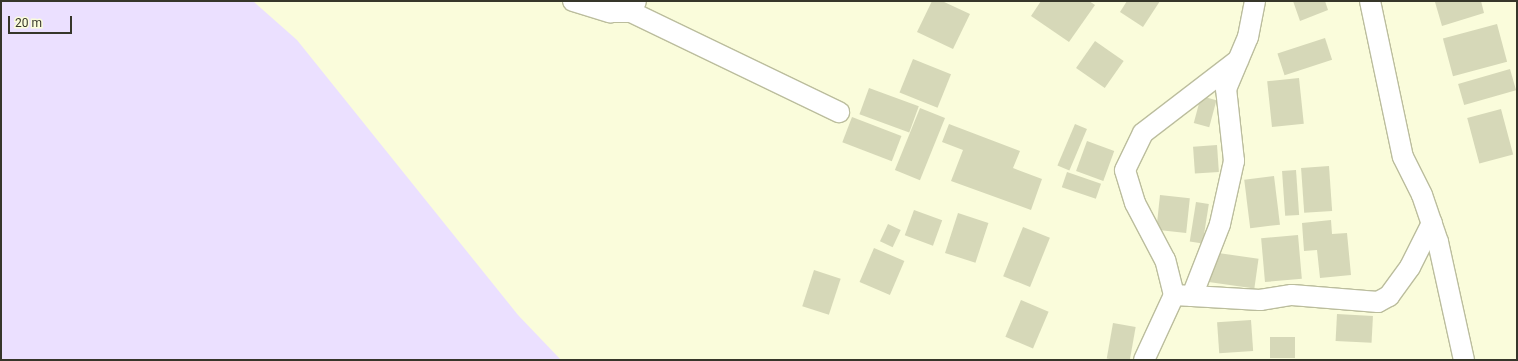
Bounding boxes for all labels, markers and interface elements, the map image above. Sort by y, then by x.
scale bar [10,8,74,34]
text: 20 m [15,16,42,30]

